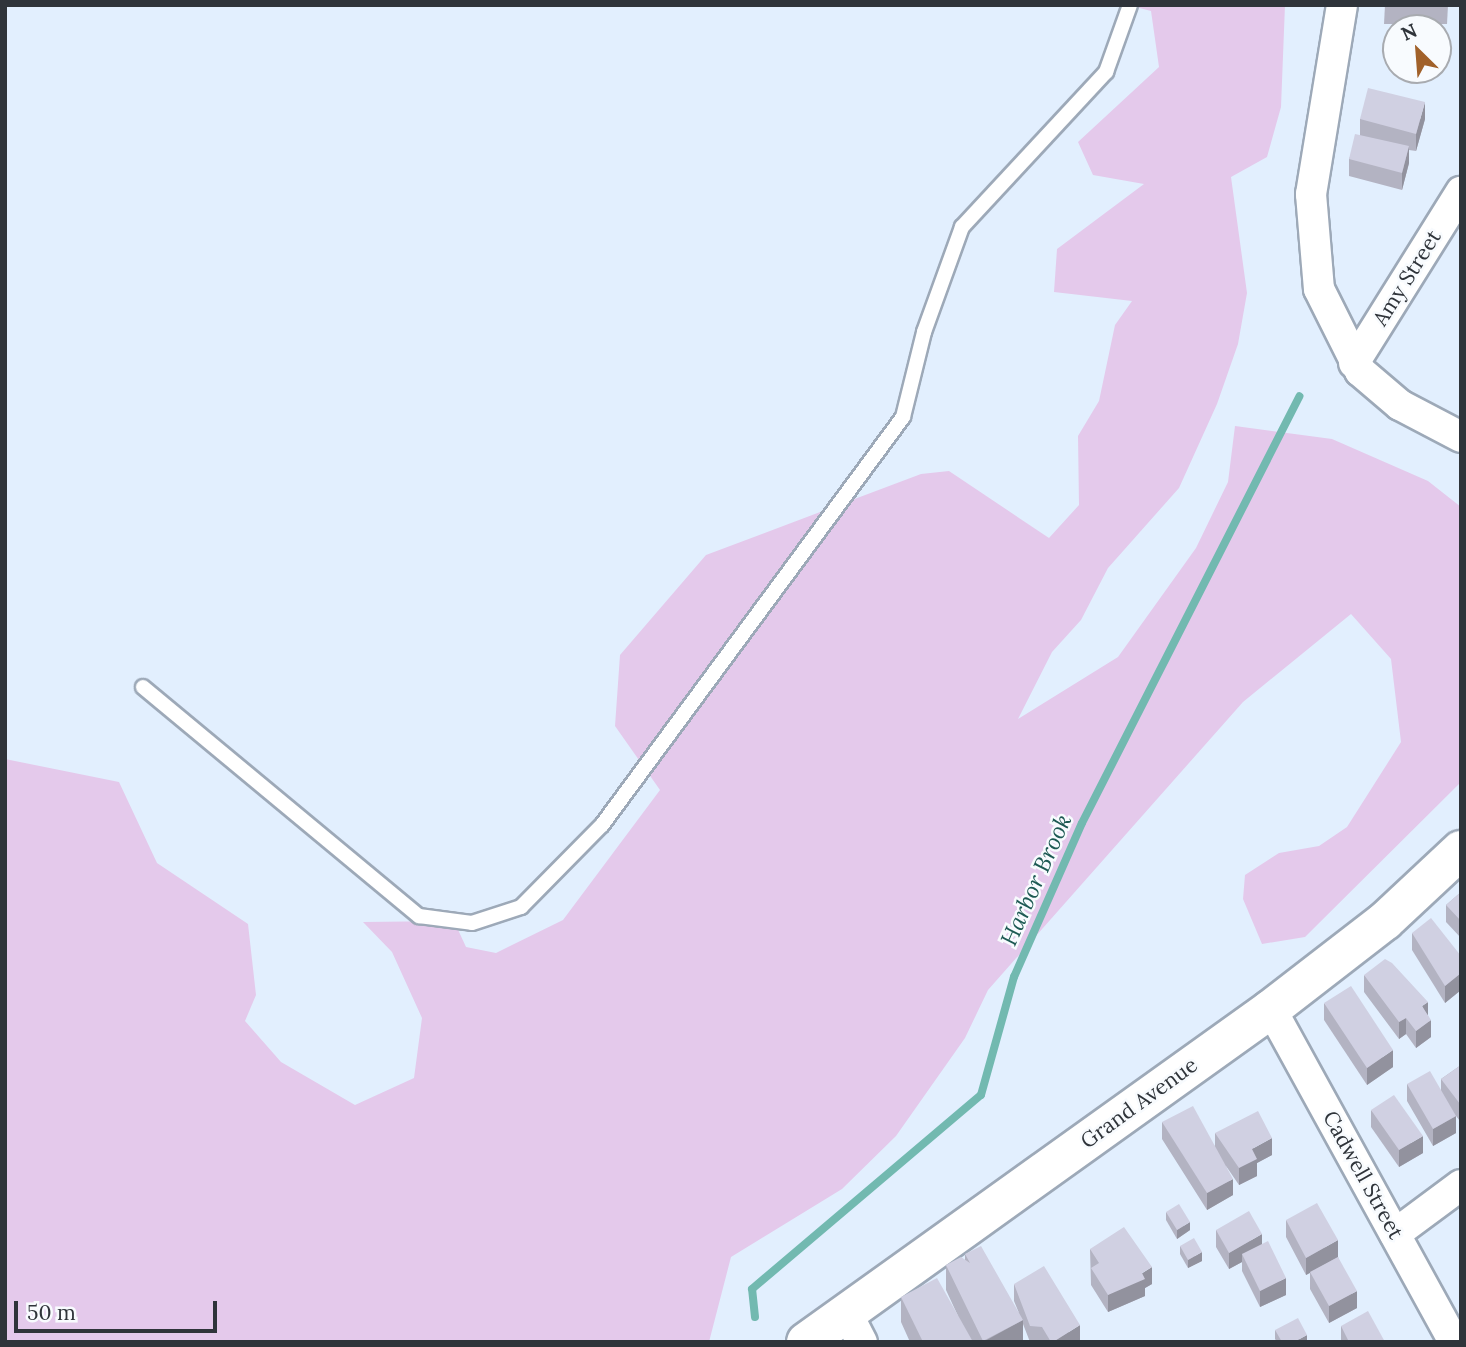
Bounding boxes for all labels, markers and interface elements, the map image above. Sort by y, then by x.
north arrow [1382,14,1452,84]
text: N [1397,18,1421,46]
street label: Amy Street [1368,226,1446,330]
water label: Harbor Brook [995,810,1077,950]
street label: Grand Avenue [1076,1052,1202,1154]
street label: Cadwell Street [1317,1107,1409,1243]
scale bar [18,1288,220,1332]
text: 50 m [27,1299,76,1326]

